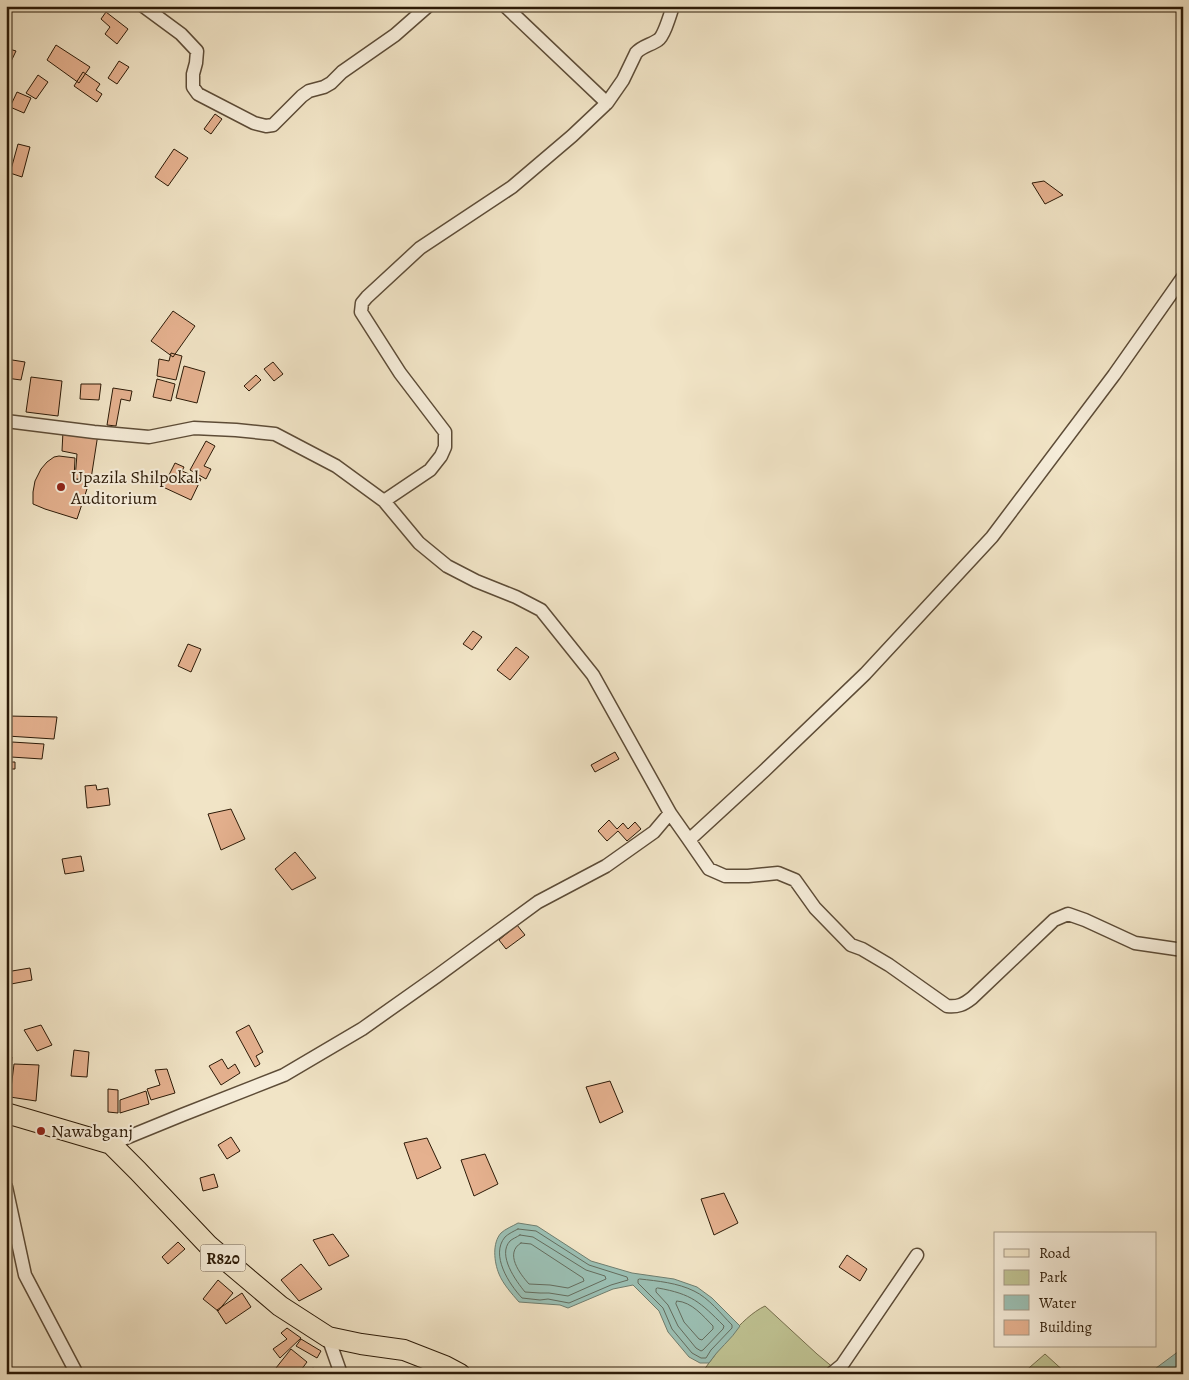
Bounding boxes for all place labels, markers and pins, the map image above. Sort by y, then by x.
place label: Upazila Shilpokal Auditorium [70,465,199,510]
marker: Upazila Shilpokal Auditorium [55,481,67,493]
place label: Nawabganj [51,1119,133,1143]
marker: Nawabganj [35,1125,47,1137]

